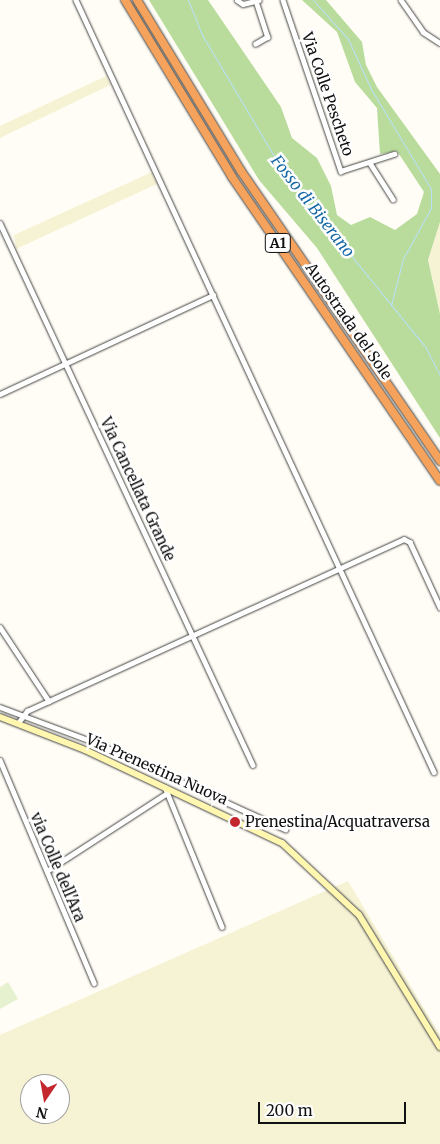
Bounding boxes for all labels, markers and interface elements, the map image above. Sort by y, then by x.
street label: Via Colle Pescheto [298,30,358,158]
water label: Fosso di Biserano [267,151,359,261]
road number: A1 [264,232,292,254]
street label: Autostrada del Sole [302,259,396,383]
street label: Via Cancellata Grande [97,414,179,564]
street label: Via Prenestina Nuova [83,730,231,808]
street label: via Colle dell'Ara [27,809,89,925]
place label: Prenestina/Acquatraversa [245,813,430,831]
marker: Prenestina/Acquatraversa [229,816,241,828]
north arrow [20,1074,70,1124]
scale bar [260,1092,408,1124]
text: 200 m [266,1101,313,1120]
text: N [35,1103,49,1123]

